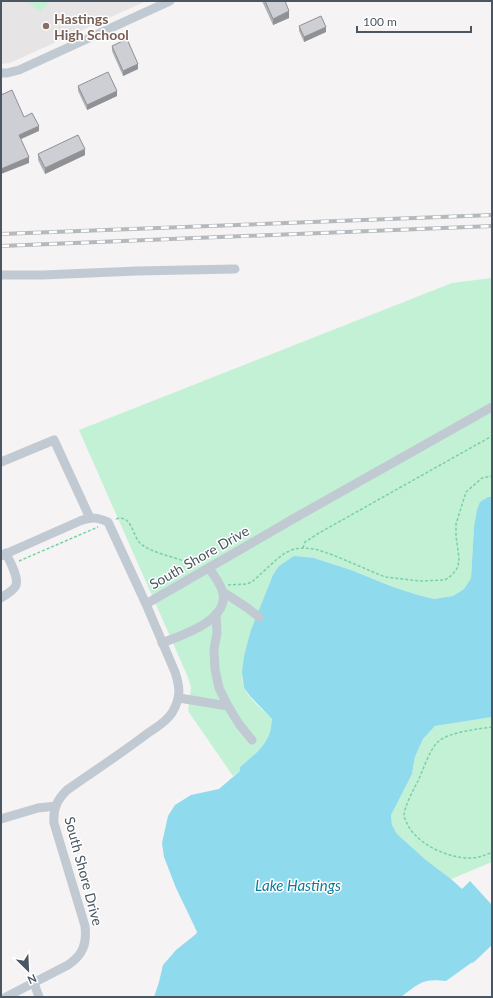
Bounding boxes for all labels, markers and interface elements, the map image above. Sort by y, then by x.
scale bar [357,8,471,34]
place label: Hastings High School [54,10,129,43]
text: 100 m [363,14,397,29]
marker: Hastings High School [41,21,51,31]
street label: South Shore Drive [146,522,252,592]
street label: South Shore Drive [61,815,107,927]
water label: Lake Hastings [255,876,341,894]
north arrow [8,950,48,990]
text: N [26,972,39,987]

